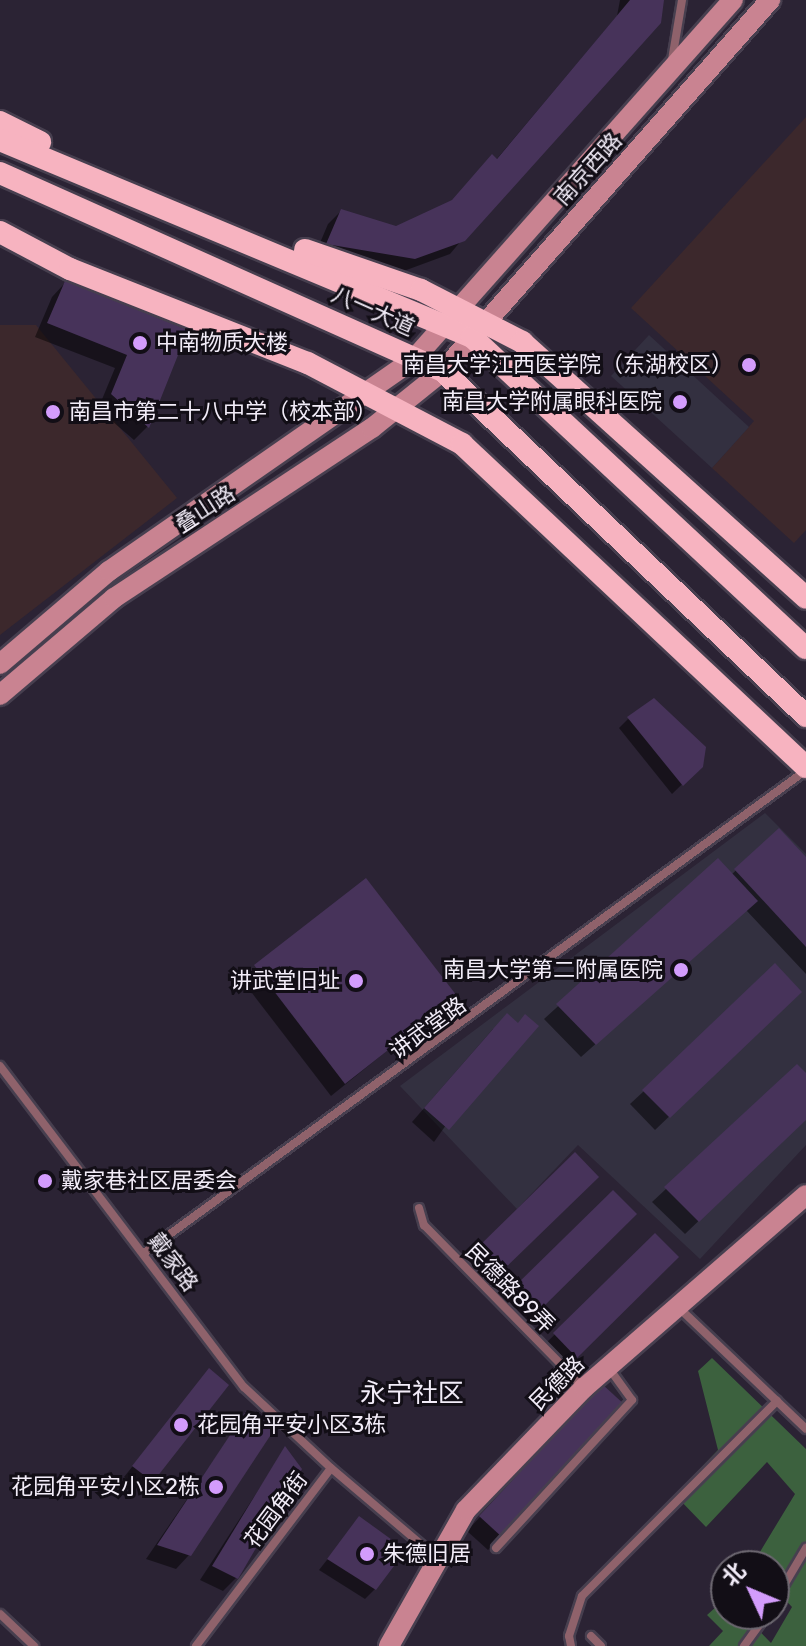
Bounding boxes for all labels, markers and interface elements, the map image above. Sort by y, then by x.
street label: 南京西路 [549,127,627,211]
street label: 八一大道 [327,281,419,341]
place label: 中南物质大楼 [156,330,288,356]
marker: 中南物质大楼 [131,334,149,352]
place label: 南昌大学江西医学院（东湖校区） [403,352,733,378]
marker: 南昌大学江西医学院（东湖校区） [740,356,758,374]
place label: 南昌大学附属眼科医院 [442,389,662,415]
marker: 南昌大学附属眼科医院 [669,391,691,413]
place label: 南昌市第二十八中学（校本部） [69,399,377,425]
marker: 南昌市第二十八中学（校本部） [44,403,62,421]
street label: 叠山路 [170,480,240,538]
place label: 南昌大学第二附属医院 [443,957,663,983]
marker: 南昌大学第二附属医院 [670,959,692,981]
place label: 讲武堂旧址 [230,968,340,994]
marker: 讲武堂旧址 [347,972,365,990]
street label: 讲武堂路 [385,991,471,1065]
place label: 戴家巷社区居委会 [61,1168,237,1194]
marker: 戴家巷社区居委会 [36,1172,54,1190]
street label: 戴家路 [143,1228,203,1296]
street label: 民德路89弄 [460,1238,560,1338]
street label: 民德路 [524,1350,590,1416]
district label: 永宁社区 [360,1378,464,1410]
place label: 花园角平安小区3栋 [197,1412,386,1438]
marker: 花园角平安小区3栋 [172,1416,190,1434]
street label: 花园角街 [239,1467,313,1553]
place label: 花园角平安小区2栋 [11,1474,200,1500]
marker: 花园角平安小区2栋 [207,1478,225,1496]
place label: 朱德旧居 [383,1541,471,1567]
marker: 朱德旧居 [358,1545,376,1563]
north arrow [710,1550,790,1630]
text: 北 [716,1557,751,1592]

